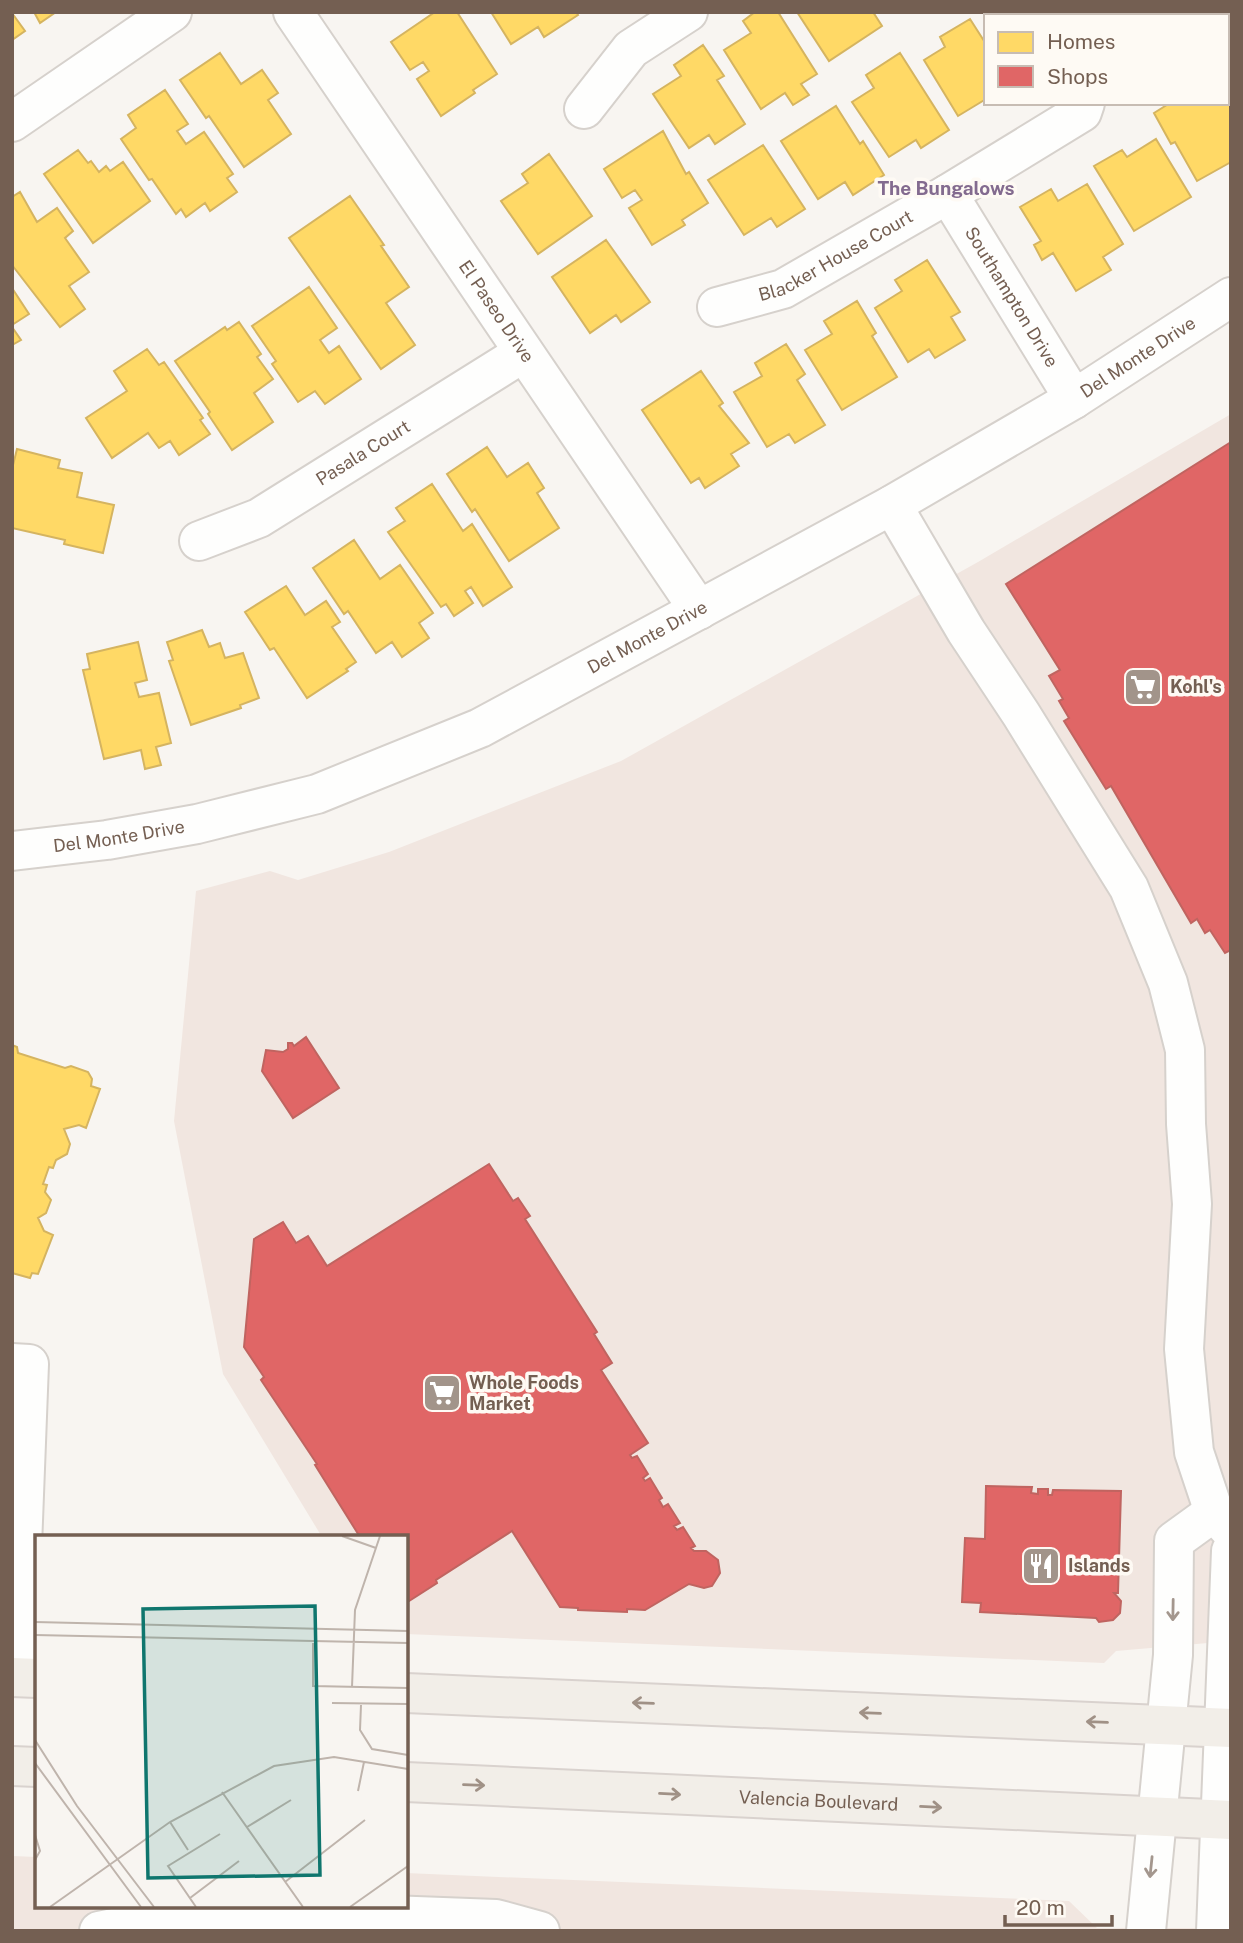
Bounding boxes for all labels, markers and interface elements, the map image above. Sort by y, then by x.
legend [984,14,1229,105]
text: Homes [1047,29,1115,54]
text: Shops [1047,64,1108,89]
district label: The Bungalows [877,177,1015,199]
street label: Blacker House Court [756,206,916,305]
street label: Southampton Drive [961,223,1063,371]
street label: El Paseo Drive [455,256,539,366]
street label: Del Monte Drive [1076,312,1199,402]
street label: Pasala Court [312,415,414,490]
street label: Del Monte Drive [584,596,711,678]
supermarket icon: Kohl's [1122,666,1164,708]
place label: Kohl's [1170,676,1222,697]
street label: Del Monte Drive [52,815,186,856]
supermarket icon: Whole Foods Market [421,1372,463,1414]
place label: Whole Foods Market [469,1372,579,1414]
inset map [35,1535,408,1908]
restaurant icon: Islands [1020,1545,1062,1587]
place label: Islands [1068,1555,1130,1576]
one-way arrow [1166,1598,1180,1621]
one-way arrow [631,1697,654,1710]
one-way arrow [859,1706,882,1719]
one-way arrow [1086,1716,1109,1729]
one-way arrow [462,1779,485,1792]
street label: Valencia Boulevard [738,1786,899,1815]
one-way arrow [658,1788,681,1801]
one-way arrow [920,1800,943,1813]
one-way arrow [1144,1855,1157,1877]
scale bar [1005,1884,1112,1928]
text: 20 m [1016,1895,1065,1920]

